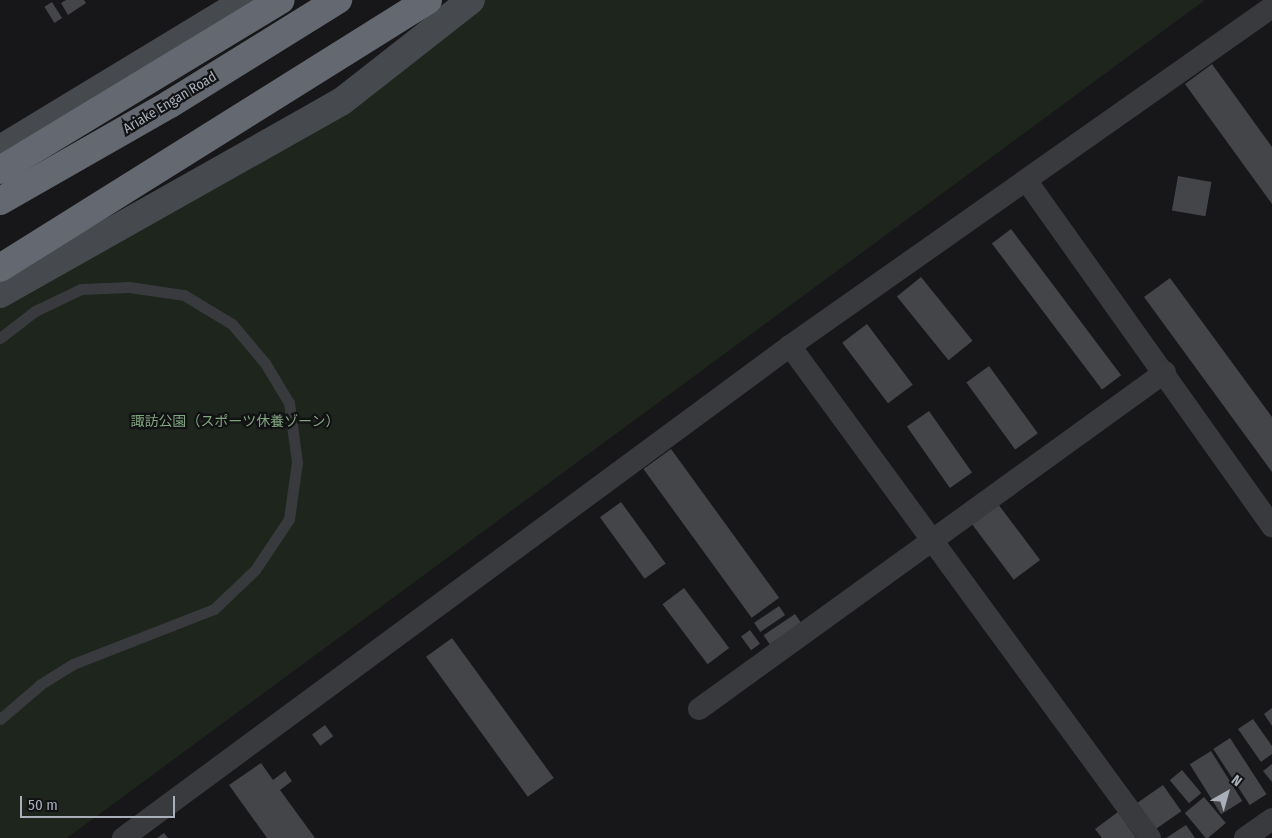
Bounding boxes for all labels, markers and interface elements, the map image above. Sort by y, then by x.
street label: Ariake Engan Road [120,69,220,137]
park label: 諏訪公園（スポーツ休養ゾーン） [130,414,340,430]
north arrow [1202,768,1252,818]
text: N [1228,772,1245,790]
scale bar [22,786,178,818]
text: 50 m [28,796,58,814]

